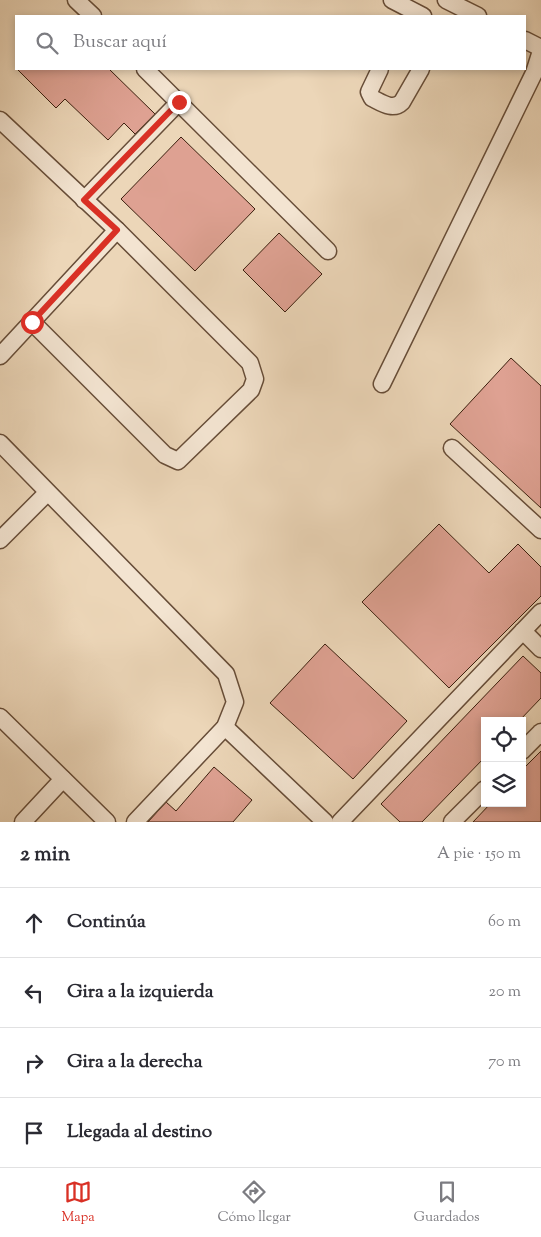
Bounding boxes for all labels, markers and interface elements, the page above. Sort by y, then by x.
search box [15,15,526,70]
icon: search [33,29,61,57]
text: Buscar aquí [73,29,167,56]
route end [168,91,191,114]
route start [21,311,44,334]
map controls [481,717,526,807]
button: locate [481,717,526,762]
button: layers [481,762,526,807]
text: 2 min [20,840,70,870]
text: A pie · 150 m [437,843,521,866]
icon: ahead [20,909,48,937]
text: Continúa [67,909,146,936]
text: 60 m [488,911,521,934]
icon: left [20,979,48,1007]
text: Gira a la izquierda [67,979,213,1006]
text: 20 m [488,981,521,1004]
icon: right [20,1049,48,1077]
text: Gira a la derecha [67,1049,202,1076]
text: 70 m [488,1051,521,1074]
icon: arrive [20,1119,48,1147]
text: Llegada al destino [67,1119,212,1146]
tab: Mapa [61,1178,95,1228]
tab: Cómo llegar [218,1178,291,1228]
tab: Guardados [413,1178,480,1228]

